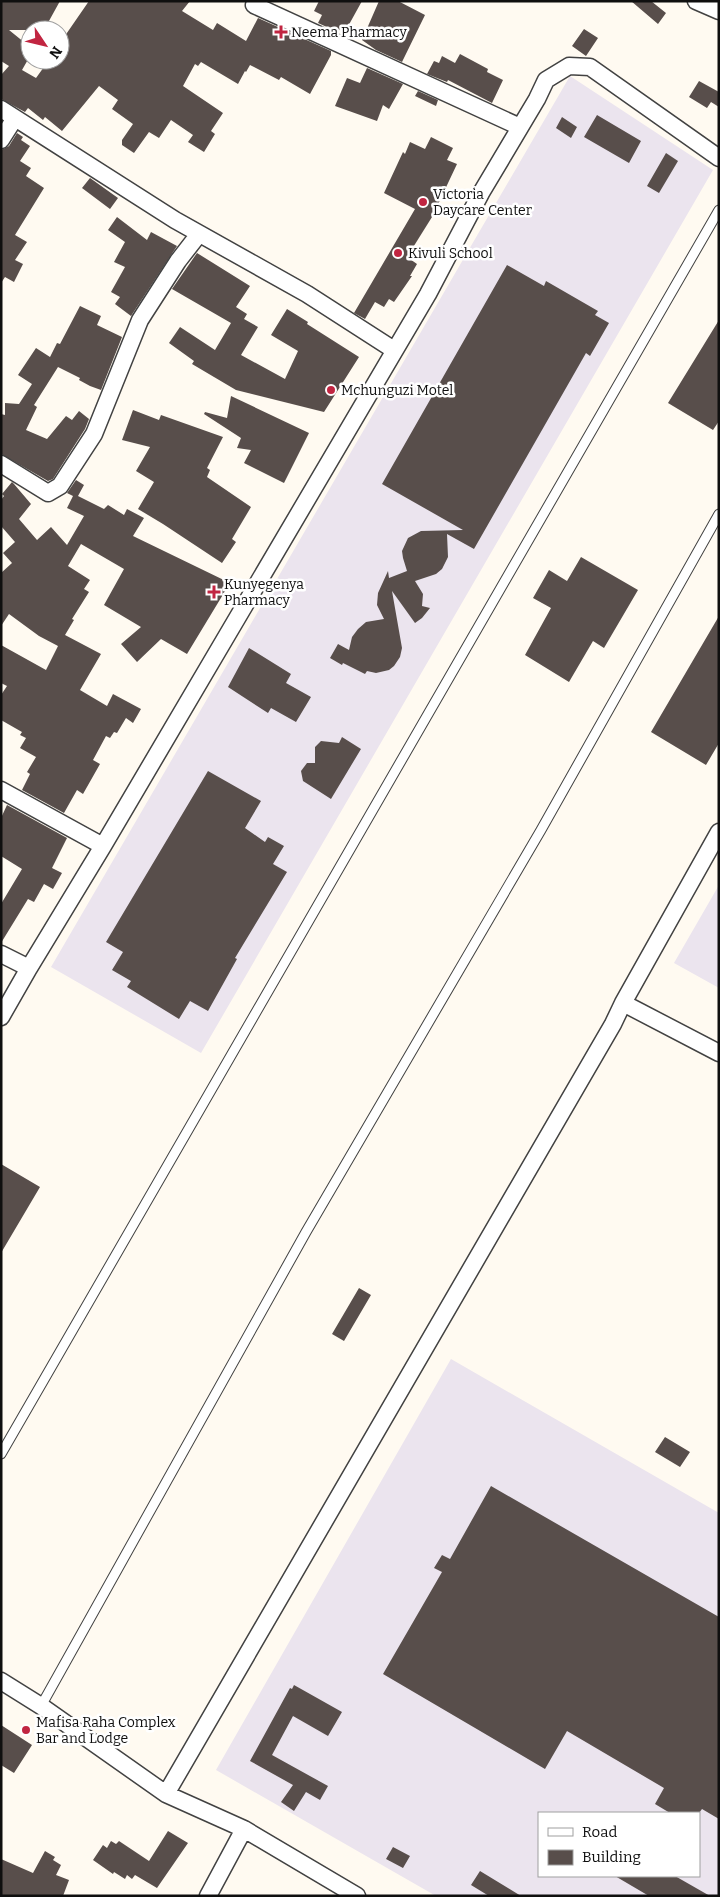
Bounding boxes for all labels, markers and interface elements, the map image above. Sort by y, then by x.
north arrow [20,20,70,70]
place label: Neema Pharmacy [291,24,407,41]
marker: Neema Pharmacy [275,26,287,38]
text: N [45,43,65,62]
place label: Victoria Daycare Center [433,186,532,219]
marker: Victoria Daycare Center [417,196,429,208]
place label: Kivuli School [408,245,493,262]
marker: Kivuli School [392,247,404,259]
place label: Mchunguzi Motel [341,382,453,399]
marker: Mchunguzi Motel [325,384,337,396]
place label: Kunyegenya Pharmacy [224,576,304,609]
marker: Kunyegenya Pharmacy [208,586,220,598]
place label: Mafisa Raha Complex Bar and Lodge [36,1714,176,1747]
marker: Mafisa Raha Complex Bar and Lodge [20,1724,32,1736]
legend [538,1812,700,1877]
text: Road [582,1823,617,1841]
text: Building [582,1848,641,1866]

